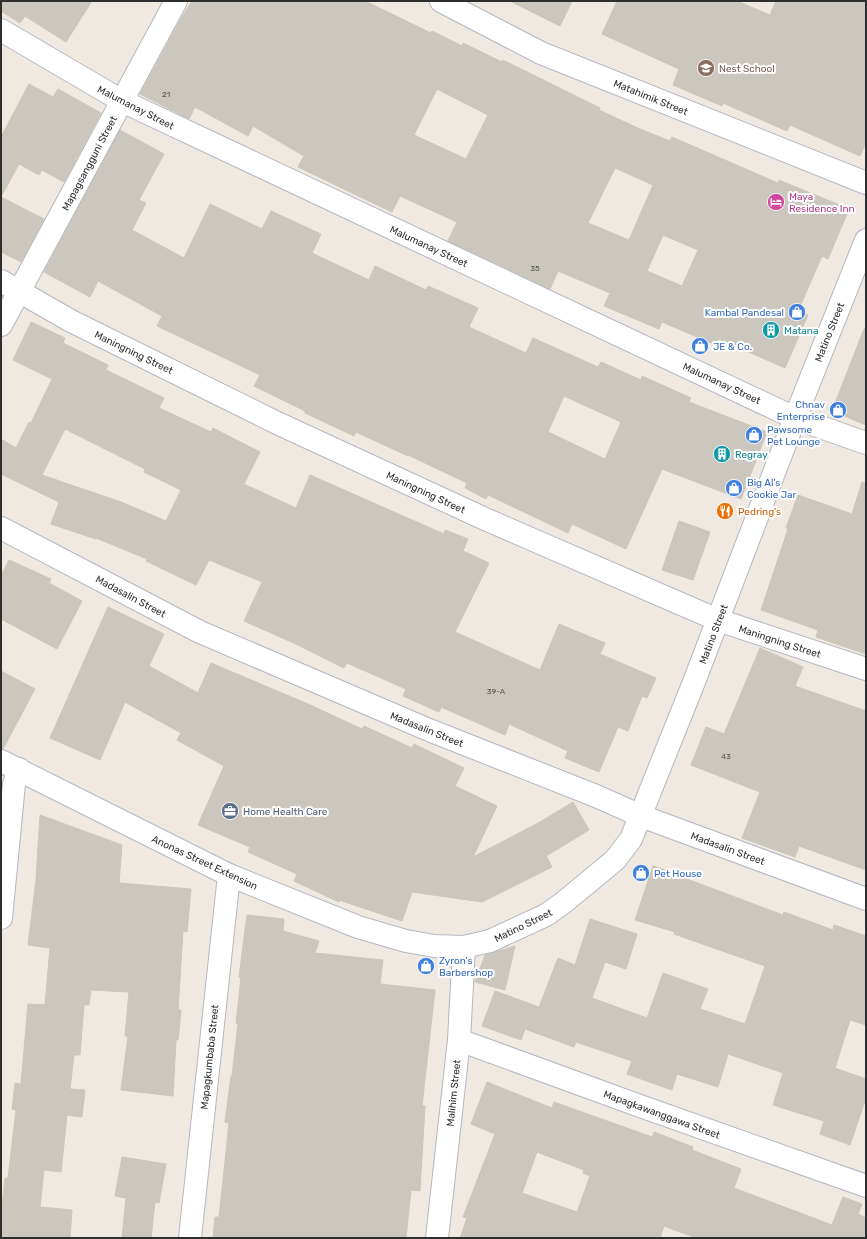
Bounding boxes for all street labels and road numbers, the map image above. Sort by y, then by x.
street label: Matahimik Street [612,78,690,118]
street label: Malumanay Street [95,83,176,132]
street label: Mapagsangguni Street [60,114,120,213]
street label: Malumanay Street [388,224,469,270]
street label: Matino Street [813,301,847,364]
street label: Maningning Street [92,329,175,377]
street label: Malumanay Street [681,361,762,407]
street label: Maningning Street [384,469,467,517]
street label: Madasalin Street [93,573,168,620]
street label: Matino Street [697,603,731,666]
street label: Maningning Street [737,623,822,661]
street label: Madasalin Street [388,710,465,750]
street label: Madasalin Street [689,830,766,868]
street label: Anonas Street Extension [150,833,259,893]
street label: Matino Street [493,907,554,945]
street label: Mapagkumbaba Street [199,1004,221,1110]
street label: Malihim Street [445,1059,463,1127]
street label: Mapagkawanggawa Street [602,1088,722,1142]

